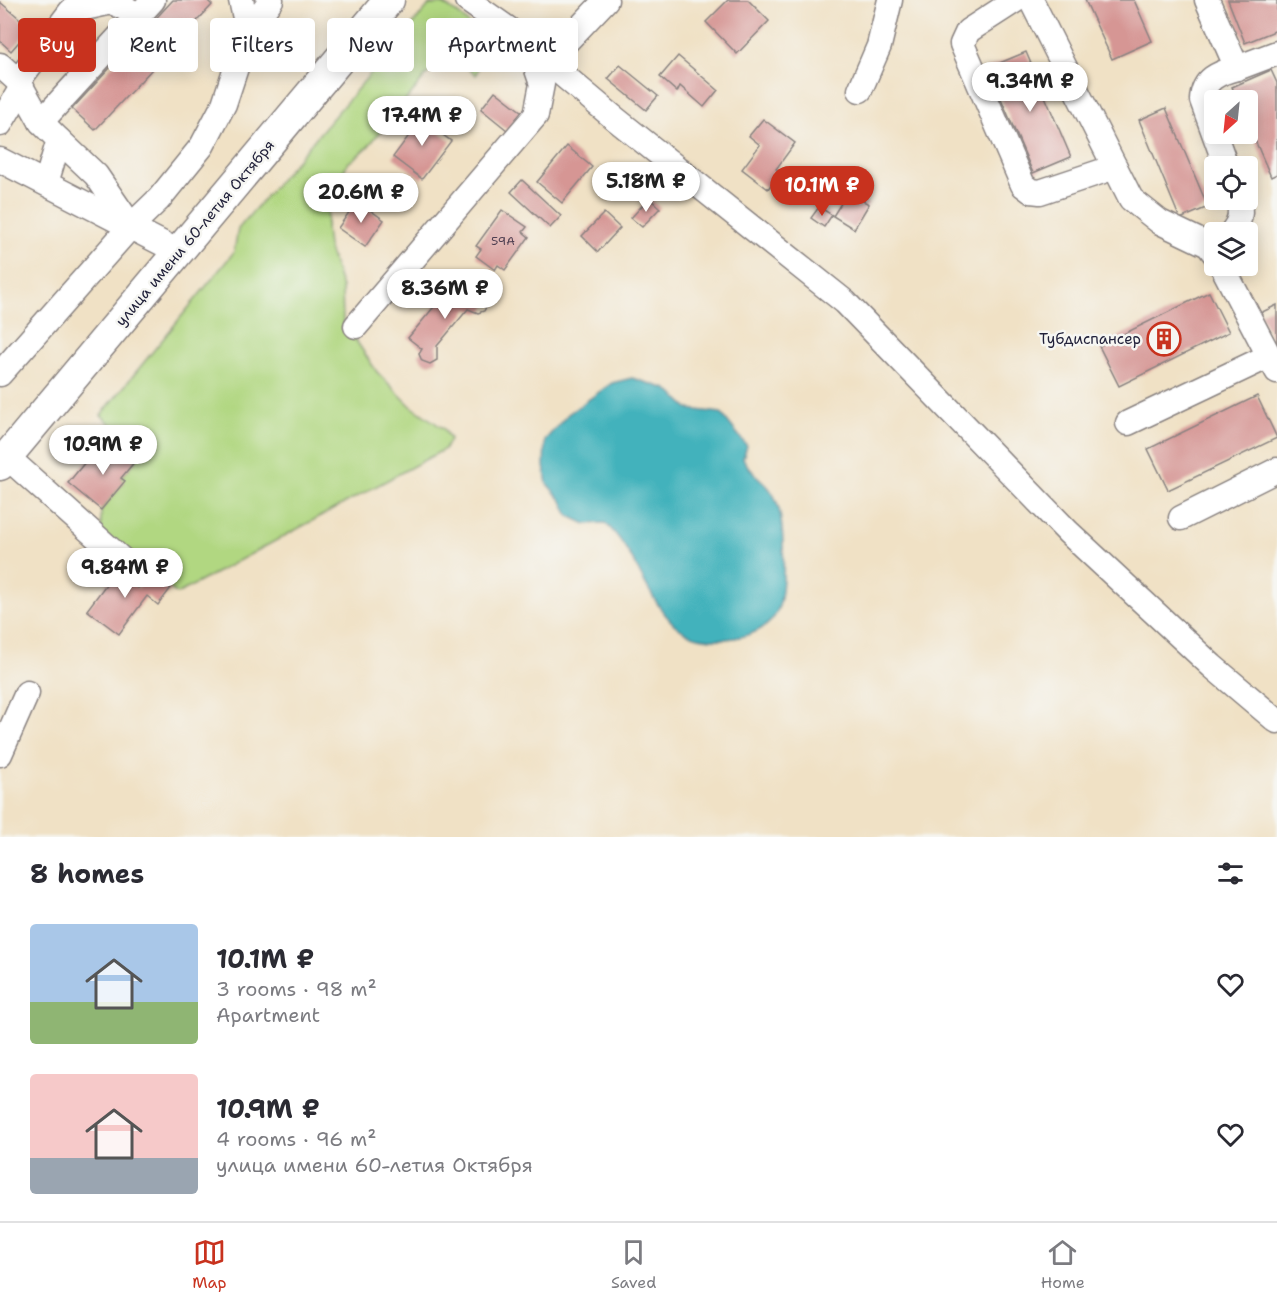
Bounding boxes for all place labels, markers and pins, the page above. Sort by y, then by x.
pin: 9.34M ₽ [975,62,1085,113]
pin: 17.4M ₽ [367,96,477,147]
pin: 5.18M ₽ [591,162,701,213]
pin: 10.1M ₽ [767,166,877,217]
pin: 20.6M ₽ [306,173,416,224]
pin: 8.36M ₽ [390,269,500,320]
building icon: Тубдиспансер [1146,321,1182,357]
place label: Тубдиспансер [1039,329,1141,349]
pin: 10.9M ₽ [48,425,158,476]
pin: 9.84M ₽ [70,548,180,599]

